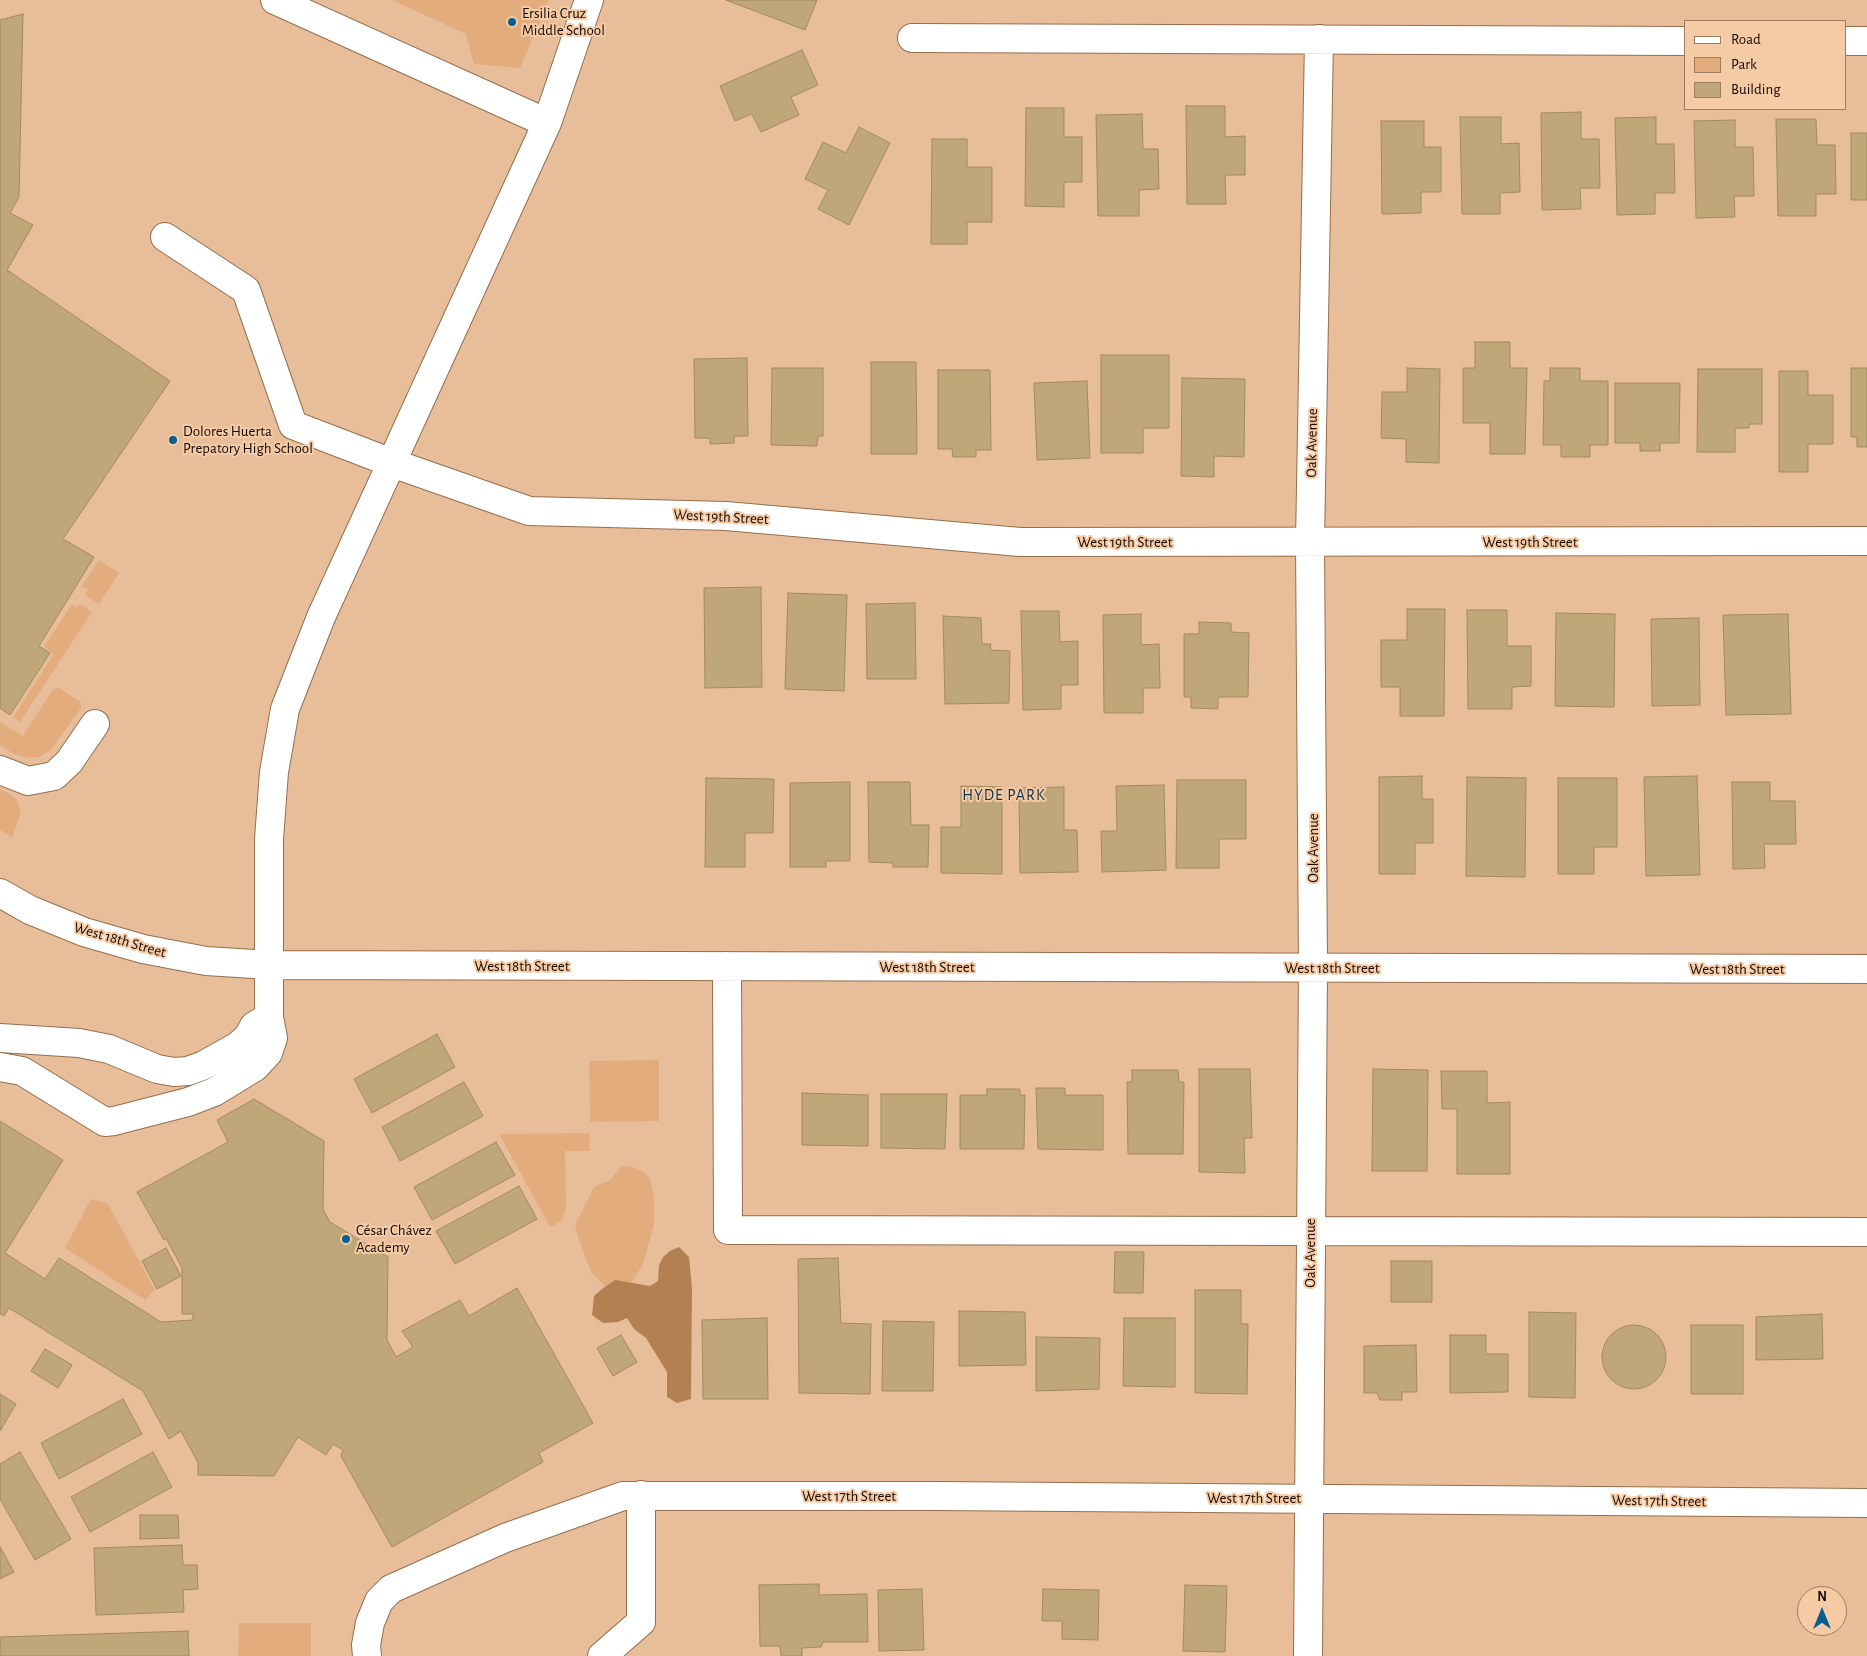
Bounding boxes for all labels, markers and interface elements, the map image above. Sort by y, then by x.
place label: Ersilia Cruz Middle School [522,4,605,39]
marker: Ersilia Cruz Middle School [506,16,518,28]
legend [1684,20,1847,110]
text: Road [1731,32,1761,47]
text: Park [1731,57,1757,72]
text: Building [1731,82,1781,97]
street label: Oak Avenue [1302,408,1322,478]
place label: Dolores Huerta Prepatory High School [183,422,313,457]
marker: Dolores Huerta Prepatory High School [167,434,179,446]
street label: West 19th Street [673,506,769,528]
street label: West 19th Street [1077,533,1173,551]
street label: West 19th Street [1482,533,1578,551]
district label: HYDE PARK [961,785,1047,805]
street label: Oak Avenue [1304,813,1322,883]
street label: West 18th Street [72,918,168,962]
street label: West 18th Street [474,957,570,975]
street label: West 18th Street [879,958,975,976]
street label: West 18th Street [1284,959,1380,977]
street label: West 18th Street [1689,960,1785,978]
street label: Oak Avenue [1301,1218,1319,1288]
place label: César Chávez Academy [356,1221,432,1256]
marker: César Chávez Academy [340,1233,352,1245]
street label: West 17th Street [802,1487,896,1505]
street label: West 17th Street [1207,1489,1301,1507]
street label: West 17th Street [1612,1491,1706,1511]
north arrow [1797,1586,1847,1636]
text: N [1817,1590,1827,1604]

